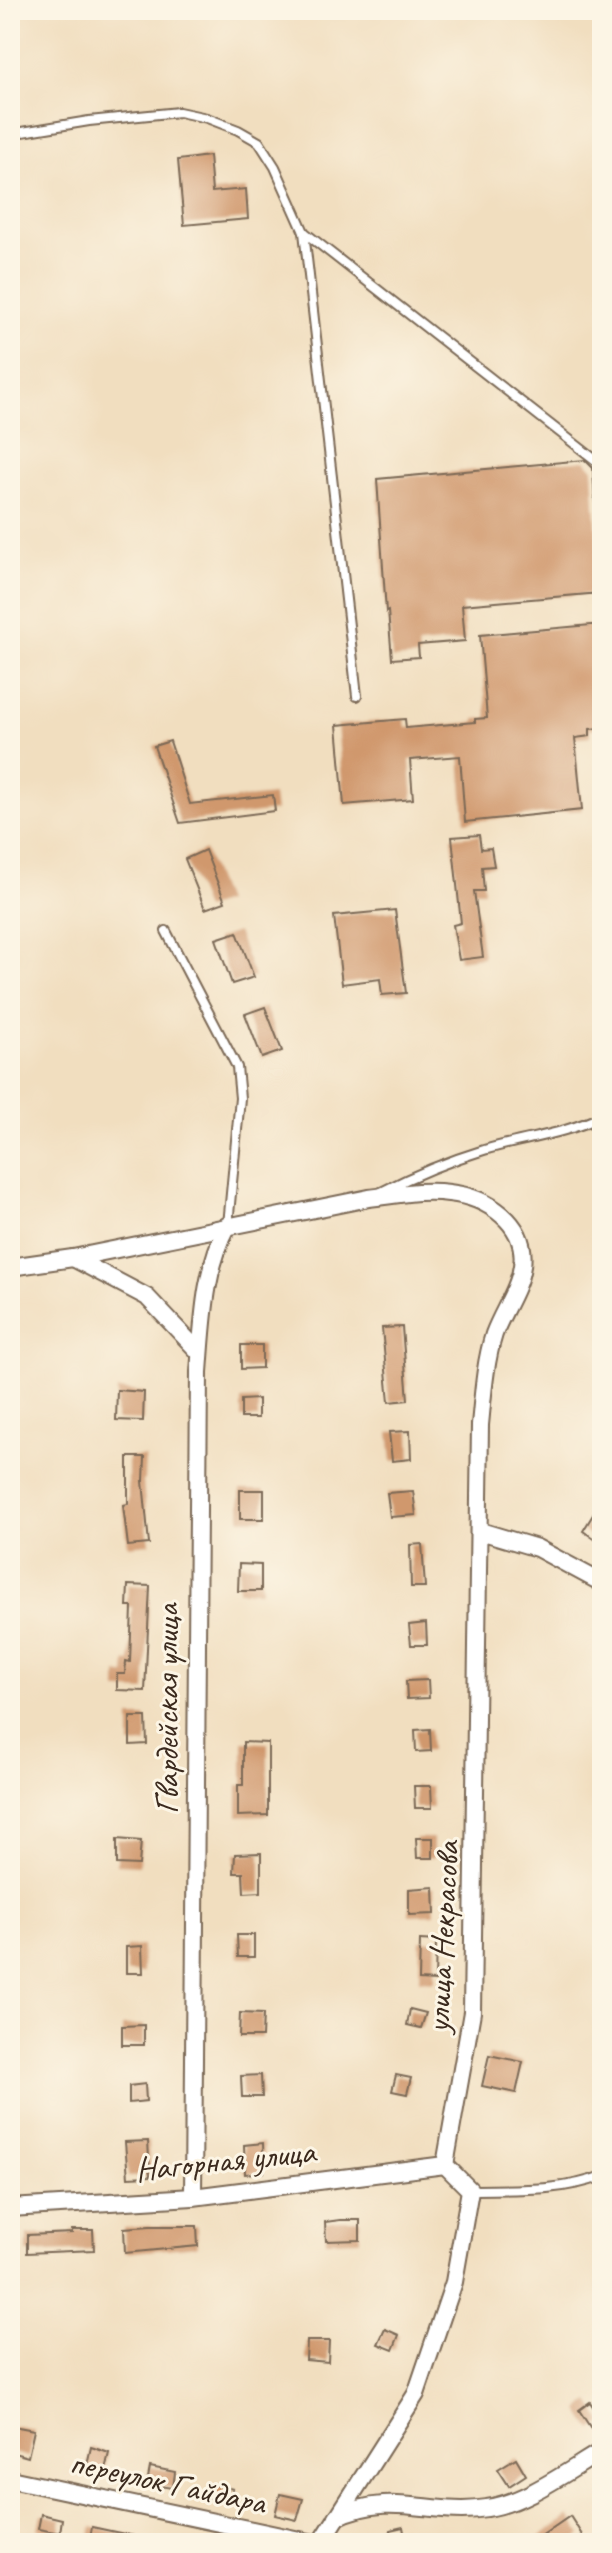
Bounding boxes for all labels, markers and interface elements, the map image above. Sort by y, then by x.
street label: Гвардейская улица [145,1602,188,1814]
street label: улица Некрасова [415,1838,469,2036]
street label: Нагорная улица [133,2129,319,2191]
street label: переулок Гайдара [66,2440,272,2524]

